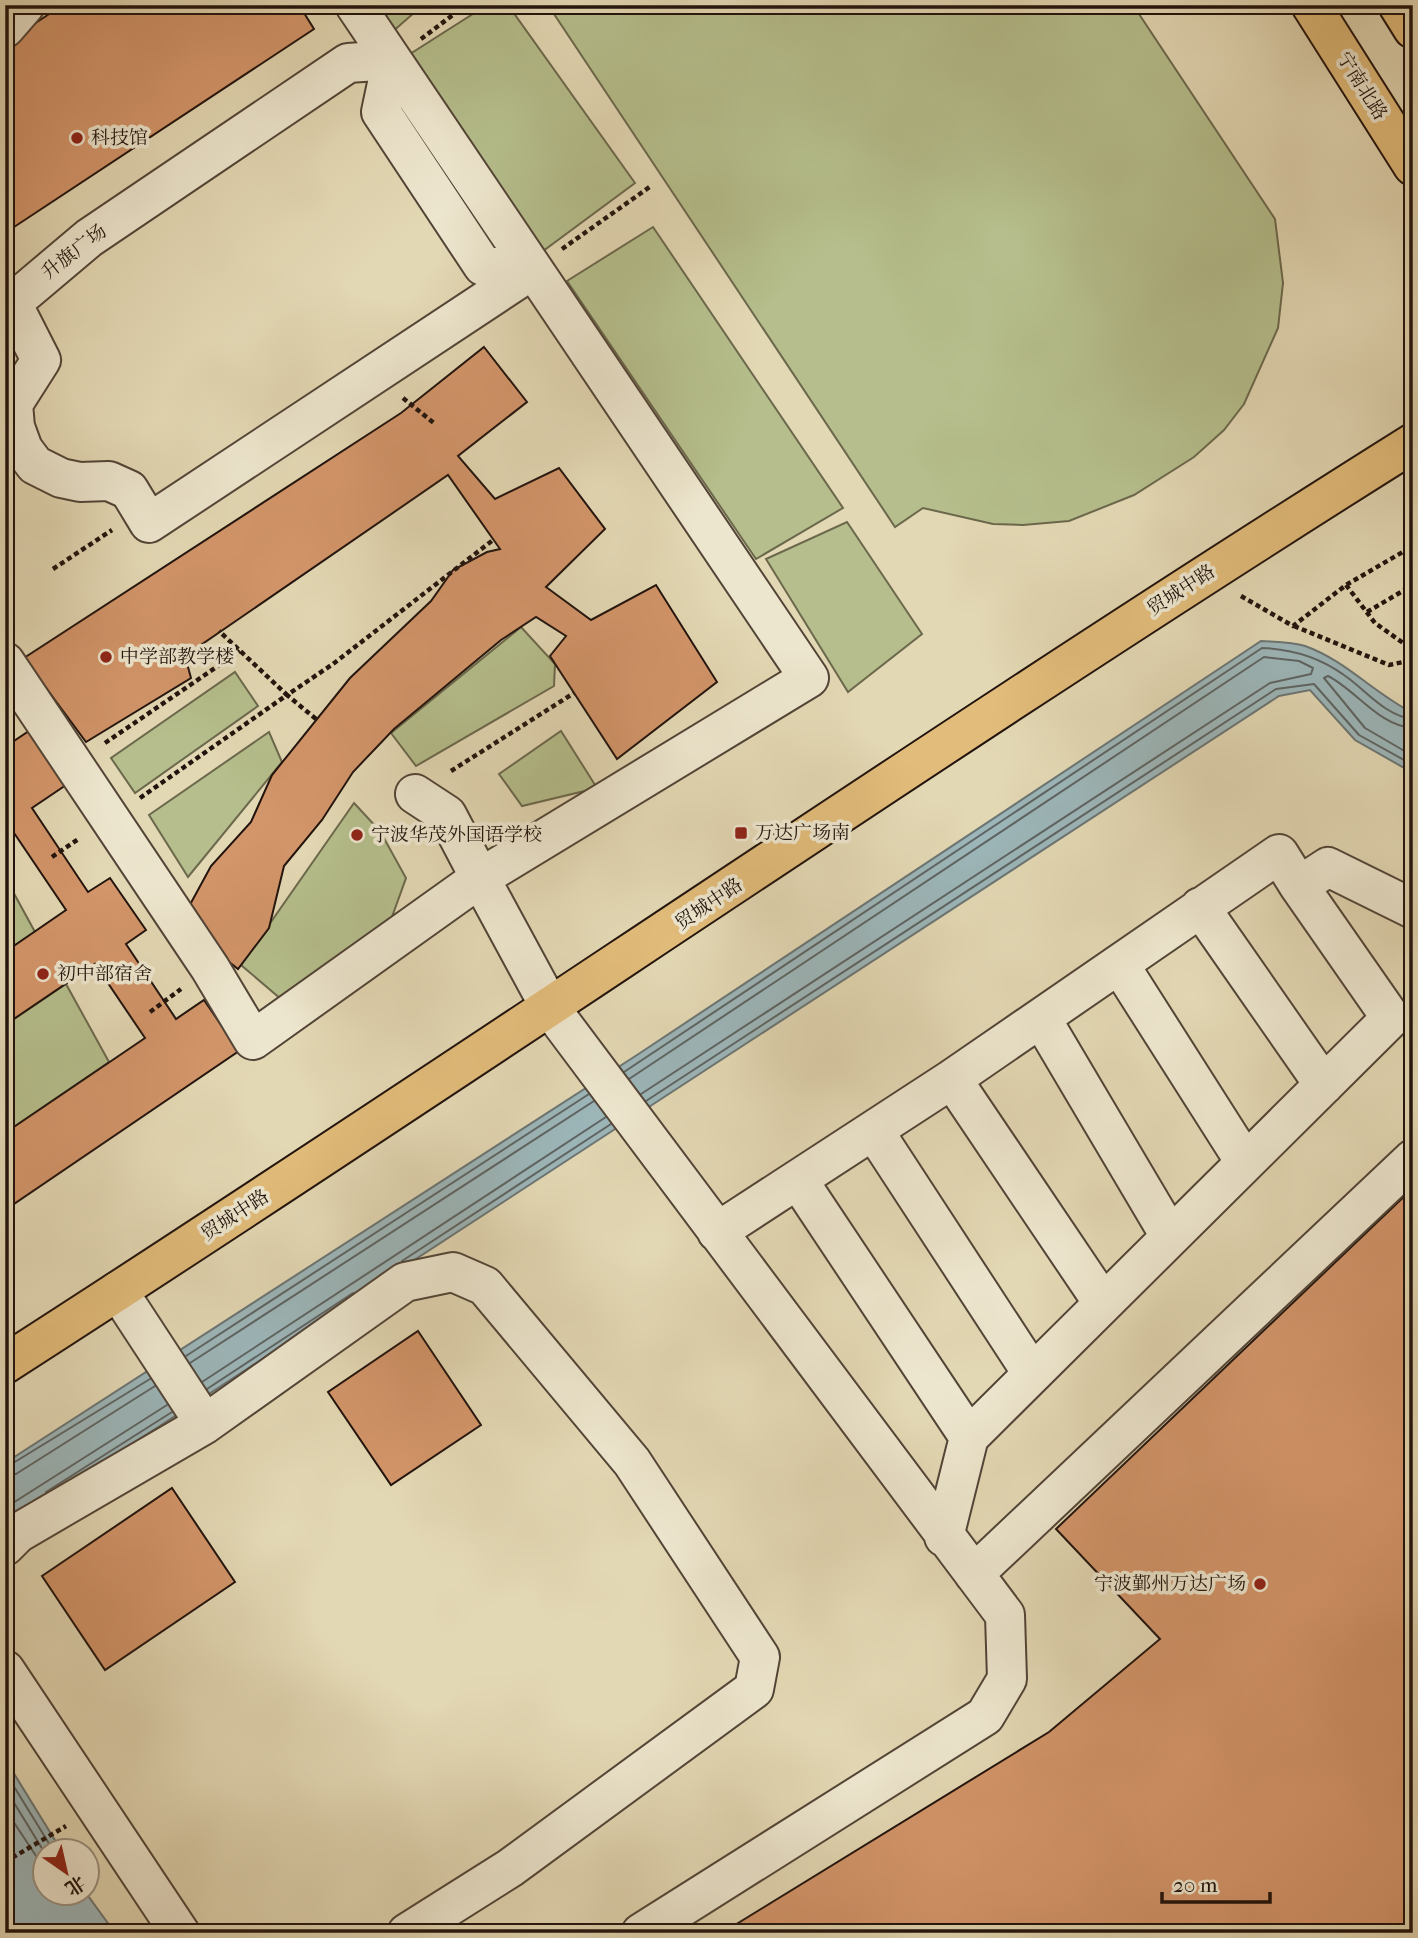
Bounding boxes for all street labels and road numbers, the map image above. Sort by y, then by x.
street label: 宁南北路 [1333,48,1391,124]
street label: 升旗广场 [37,220,111,284]
street label: 贸城中路 [1143,560,1219,620]
street label: 贸城中路 [671,874,747,934]
street label: 贸城中路 [197,1185,273,1245]

